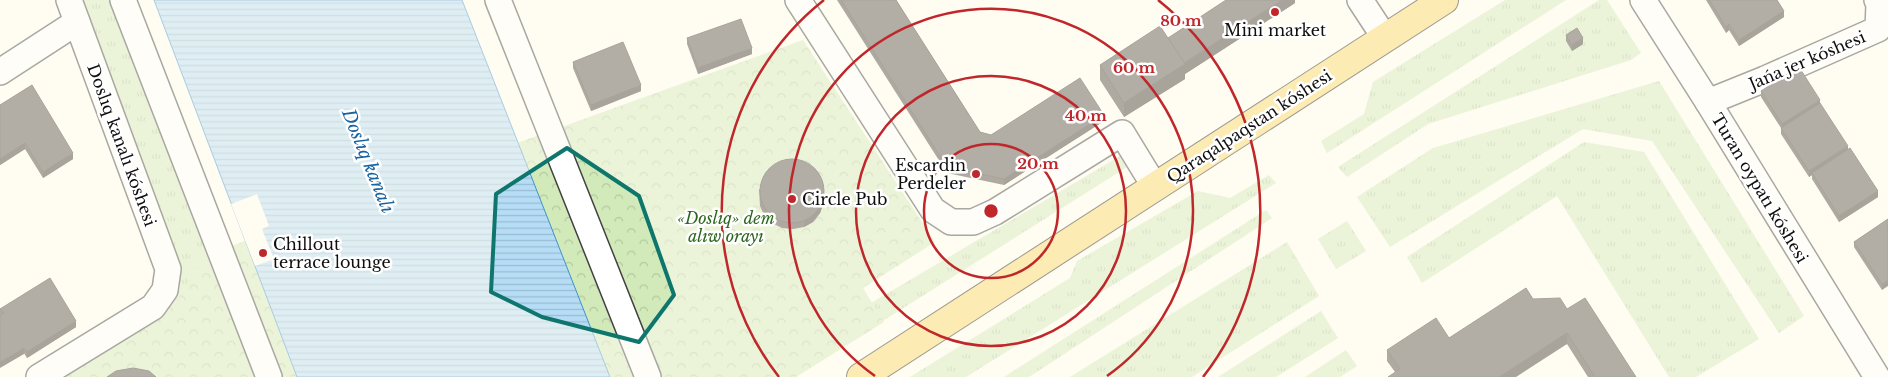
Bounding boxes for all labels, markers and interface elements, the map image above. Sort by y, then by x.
marker: Mini market [1269,6,1281,18]
text: 80 m [1160,11,1202,30]
place label: Mini market [1224,20,1326,40]
street label: Jańa jer kóshesi [1744,26,1869,94]
text: 60 m [1113,58,1155,77]
street label: Doslıq kanalı kóshesi [83,61,161,229]
street label: Qaraqalpaqstan kóshesi [1163,65,1336,187]
water label: Doslıq kanalı [337,105,399,216]
text: 40 m [1065,106,1107,125]
street label: Turan oypatı kóshesi [1707,110,1813,267]
text: 20 m [1017,154,1059,173]
place label: Escardin Perdeler [895,155,966,193]
marker: Escardin Perdeler [970,168,982,180]
place label: Circle Pub [802,189,887,209]
marker: Circle Pub [786,193,798,205]
centre of rings [982,202,1000,220]
park label: «Doslıq» dem alıw orayı [677,208,775,246]
place label: Chillout terrace lounge [273,234,391,272]
marker: Chillout terrace lounge [257,247,269,259]

